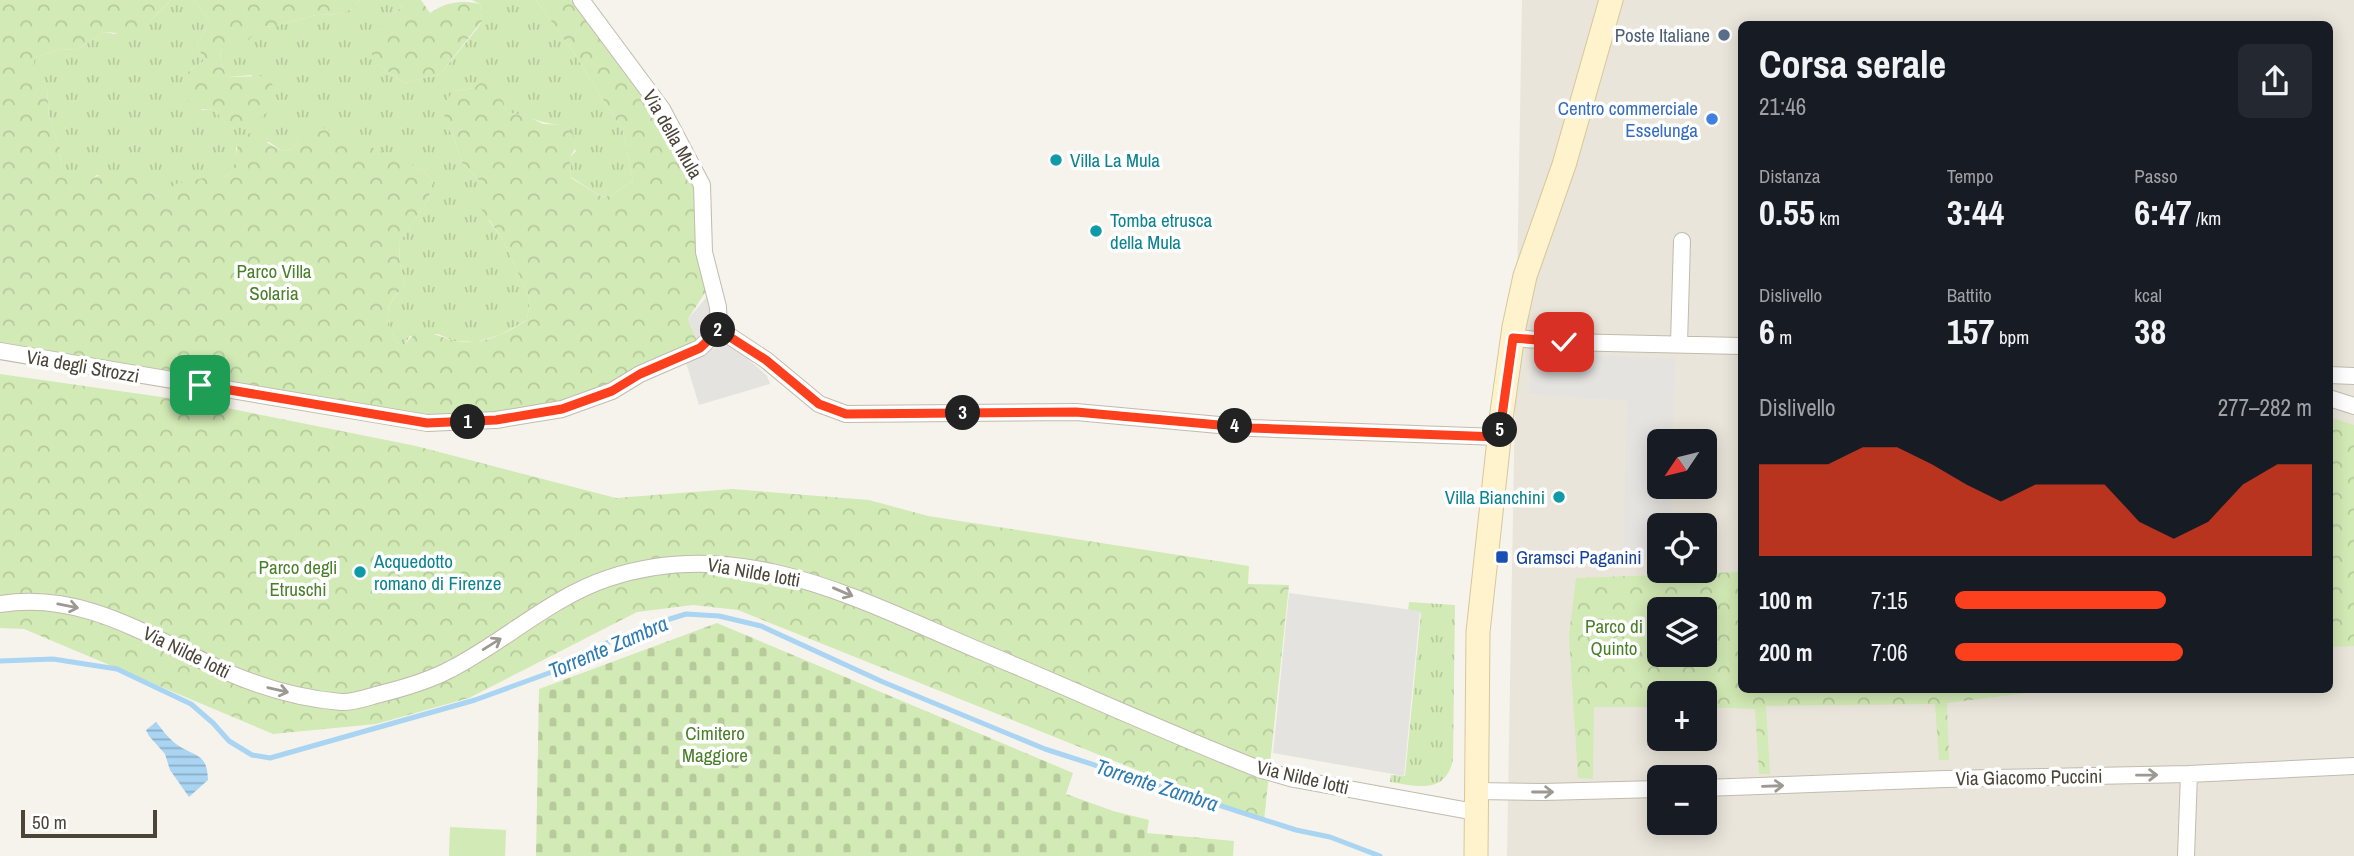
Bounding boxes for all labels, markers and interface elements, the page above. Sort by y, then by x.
place label: Poste Italiane [1615,22,1710,48]
marker: Poste Italiane [1716,27,1732,43]
text: Corsa serale [1759,39,1946,90]
button: share [2238,44,2312,118]
street label: Via della Mula [637,85,709,183]
text: 21:46 [1759,91,1806,122]
place label: Centro commerciale Esselunga [1558,95,1698,143]
marker: Centro commerciale Esselunga [1704,111,1720,127]
place label: Villa La Mula [1070,147,1160,173]
marker: Villa La Mula [1048,152,1064,168]
text: Distanza [1759,163,1820,189]
text: Tempo [1947,163,1993,189]
text: Passo [2134,163,2178,189]
text: 0.55 [1759,189,1815,236]
text: 3:44 [1947,189,2004,236]
text: 6:47 [2134,189,2192,236]
text: km [1815,205,1840,231]
text: /km [2192,205,2221,231]
place label: Tomba etrusca della Mula [1110,207,1213,255]
marker: Tomba etrusca della Mula [1088,223,1104,239]
park label: Parco Villa Solaria [236,258,312,306]
text: Dislivello [1759,282,1822,308]
text: Battito [1947,282,1992,308]
text: kcal [2134,282,2162,308]
text: 6 [1759,308,1775,355]
text: 157 [1947,308,1995,355]
text: 38 [2134,308,2166,355]
pin: 2 [700,312,736,348]
pin [1534,312,1594,372]
text: 2 [713,316,722,342]
icon: check [1545,323,1583,361]
text: m [1775,324,1792,350]
text: bpm [1995,324,2029,350]
street label: Via degli Strozzi [25,343,141,389]
pin [170,355,230,415]
icon: arrive [181,366,219,404]
text: Dislivello [1759,392,1836,423]
text: 277–282 m [2218,392,2312,423]
pin: 3 [946,396,981,430]
text: 3 [958,399,967,425]
pin: 1 [450,404,486,440]
text: 1 [463,408,472,434]
pin: 4 [1218,408,1252,444]
text: 4 [1230,412,1239,438]
pin: 5 [1482,412,1518,448]
text: 5 [1495,416,1504,442]
north arrow [1647,429,1717,499]
map controls [1647,429,1717,835]
place label: Villa Bianchini [1445,484,1545,510]
marker: Villa Bianchini [1551,489,1567,505]
button: locate [1647,513,1717,583]
place label: Gramsci Paganini [1516,544,1642,570]
place label: Acquedotto romano di Firenze [373,548,501,596]
marker: Gramsci Paganini [1494,549,1510,565]
street label: Via Nilde Iotti [705,551,803,593]
park label: Parco degli Etruschi [259,554,337,602]
marker: Acquedotto romano di Firenze [352,564,368,580]
text: 100 m [1759,585,1812,616]
text: 7:15 [1871,585,1908,616]
one-way arrow [832,586,853,599]
button: layers [1647,597,1717,667]
one-way arrow [56,600,79,613]
water label: Torrente Zambra [544,609,672,685]
park label: Parco di Quinto [1585,613,1643,661]
street label: Via Nilde Iotti [139,620,235,684]
one-way arrow [481,636,501,650]
text: 200 m [1759,637,1812,668]
text: 7:06 [1871,637,1908,668]
button: + [1647,681,1717,751]
one-way arrow [266,684,289,697]
park label: Cimitero Maggiore [682,720,748,768]
water label: Torrente Zambra [1092,752,1222,818]
street label: Via Nilde Iotti [1254,754,1352,800]
street label: Via Giacomo Puccini [1955,763,2103,791]
button: − [1647,765,1717,835]
one-way arrow [2135,768,2158,782]
one-way arrow [1761,779,1784,792]
one-way arrow [1531,785,1554,799]
scale bar [21,807,158,839]
text: 50 m [32,809,67,835]

